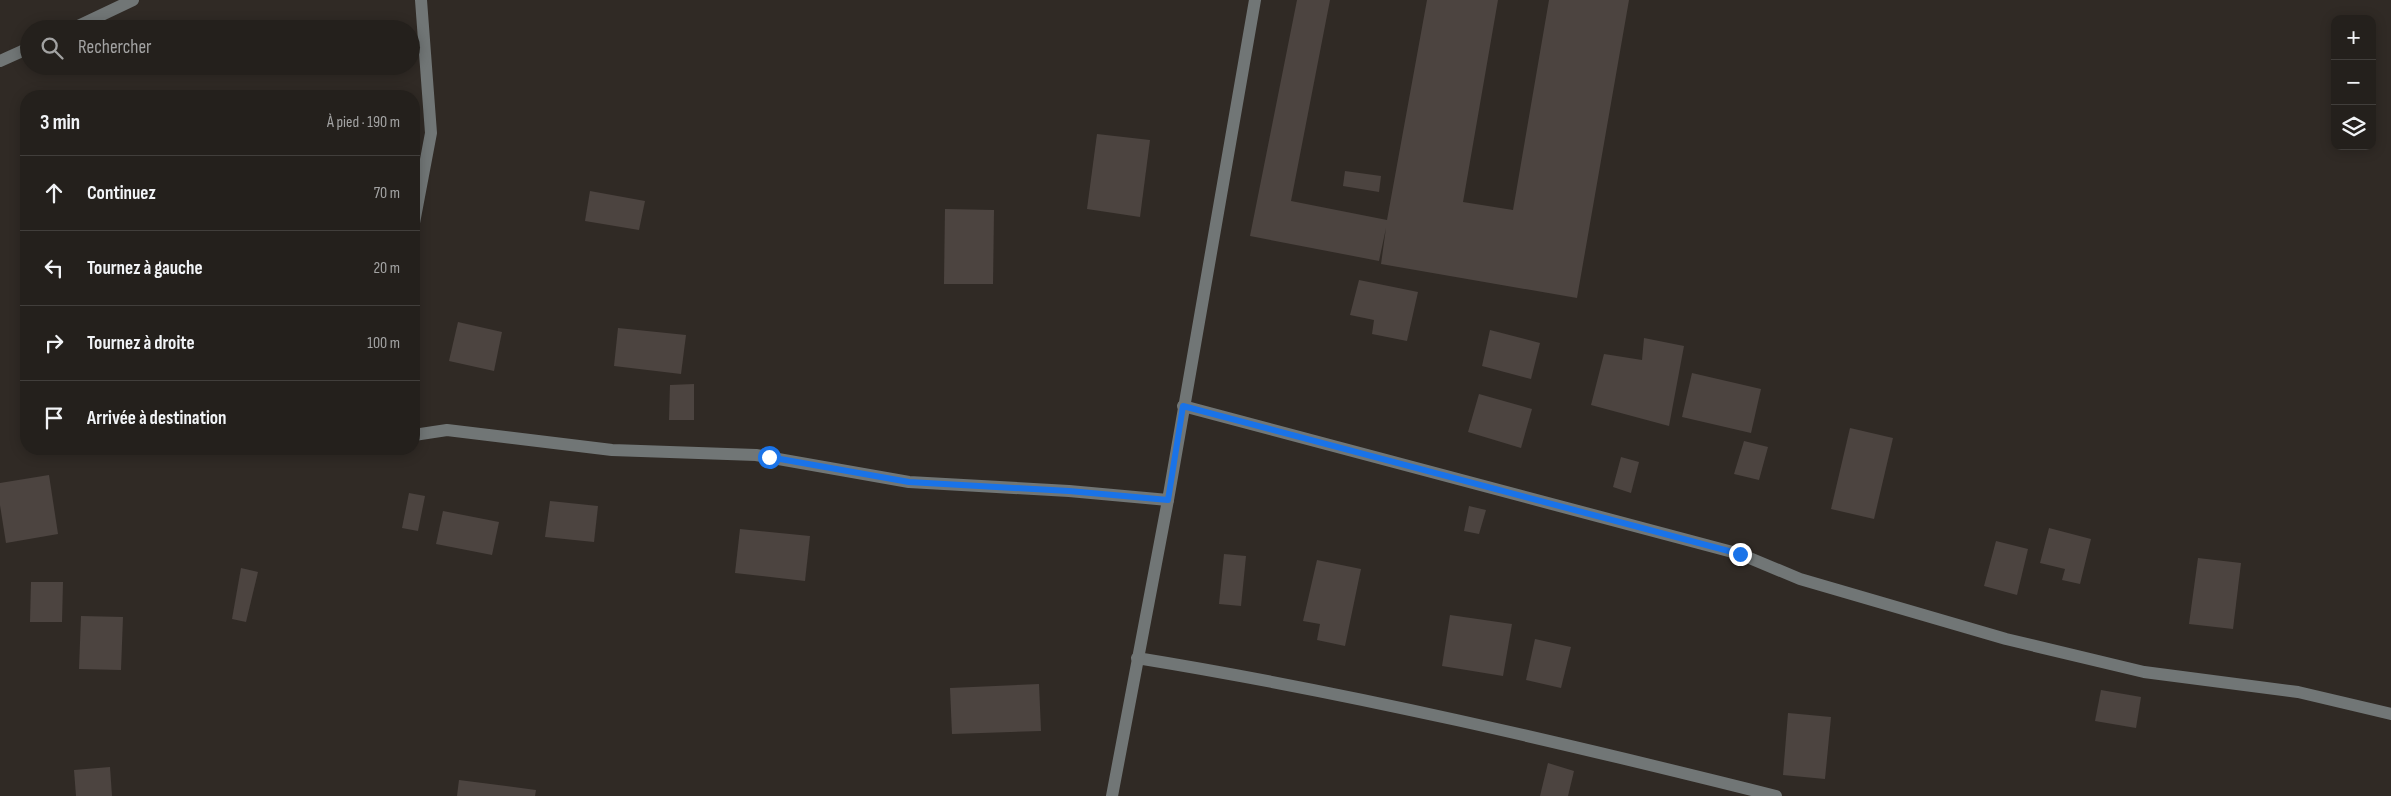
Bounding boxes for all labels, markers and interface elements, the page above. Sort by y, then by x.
map controls [2331,15,2376,150]
button: + [2331,15,2376,60]
search box [20,20,420,75]
icon: search [38,34,66,62]
text: Rechercher [78,36,152,59]
button: − [2331,60,2376,105]
button: layers [2331,105,2376,150]
text: 3 min [40,110,80,135]
text: À pied · 190 m [327,113,400,132]
icon: ahead [40,179,68,207]
text: Continuez [87,182,156,205]
text: 70 m [374,184,400,203]
icon: left [40,254,68,282]
text: Tournez à gauche [87,257,203,280]
text: 20 m [373,259,400,278]
icon: right [40,329,68,357]
text: Tournez à droite [87,332,195,355]
text: 100 m [367,334,400,353]
icon: arrive [40,404,68,432]
text: Arrivée à destination [87,407,227,430]
route start [758,446,781,469]
route end [1729,543,1752,566]

